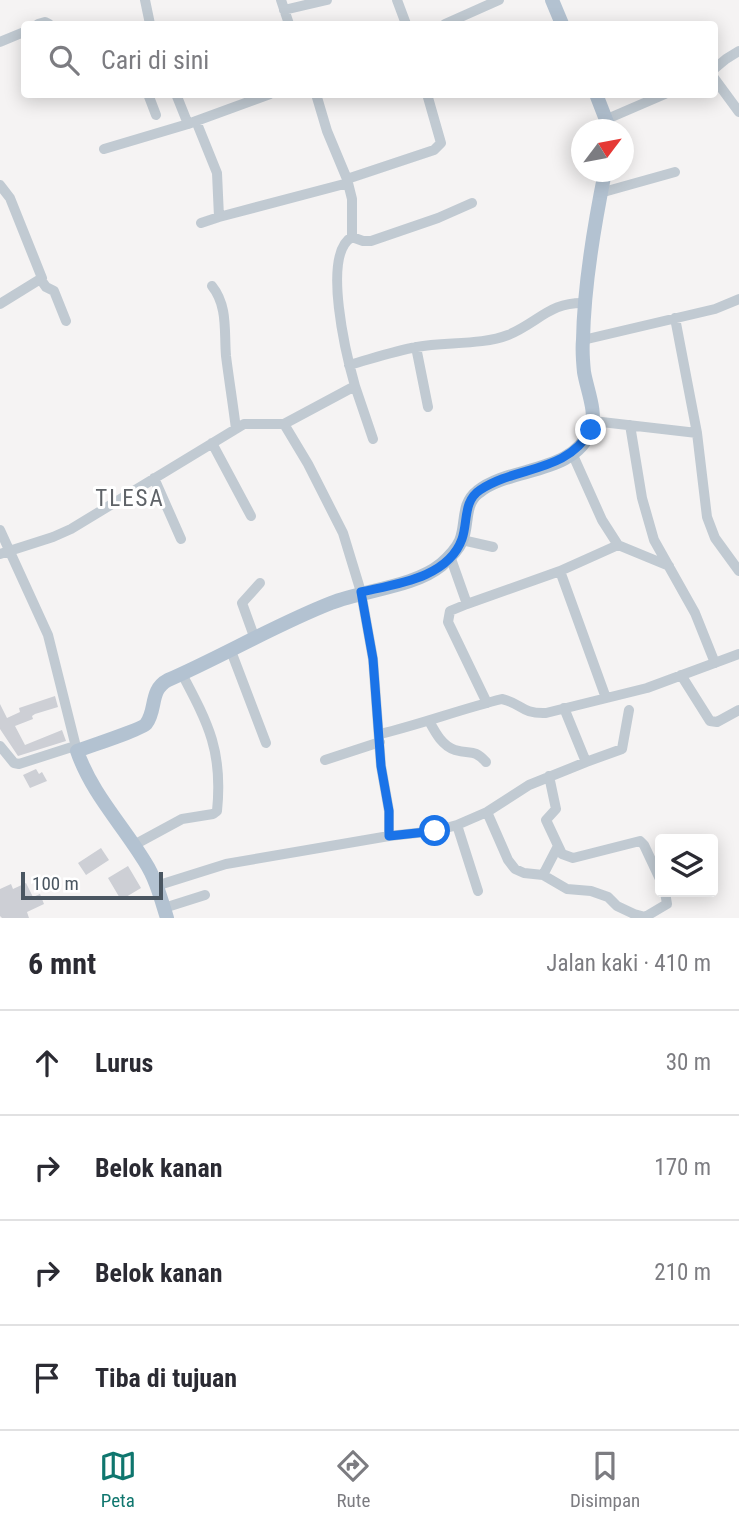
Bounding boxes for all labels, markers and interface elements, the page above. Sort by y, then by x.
search box [21,21,718,98]
icon: search [45,41,83,79]
text: Cari di sini [101,45,209,75]
north arrow [571,119,634,182]
route end [575,414,606,445]
district label: TLESA [95,485,165,512]
route start [419,815,450,846]
map controls [655,834,718,897]
button: layers [655,834,718,897]
scale bar [21,869,163,901]
text: 100 m [32,872,79,895]
text: 6 mnt [28,946,96,981]
text: Jalan kaki · 410 m [546,950,711,977]
icon: ahead [28,1044,66,1082]
text: Lurus [95,1048,153,1078]
text: 30 m [666,1049,711,1076]
icon: right [28,1149,66,1187]
text: Belok kanan [95,1153,222,1183]
text: 170 m [654,1154,711,1181]
icon: right [28,1254,66,1292]
text: Belok kanan [95,1258,222,1288]
text: 210 m [654,1259,711,1286]
icon: arrive [28,1359,66,1397]
text: Tiba di tujuan [95,1363,237,1393]
tab: Peta [99,1447,137,1512]
tab: Rute [334,1447,372,1512]
tab: Disimpan [570,1447,640,1512]

